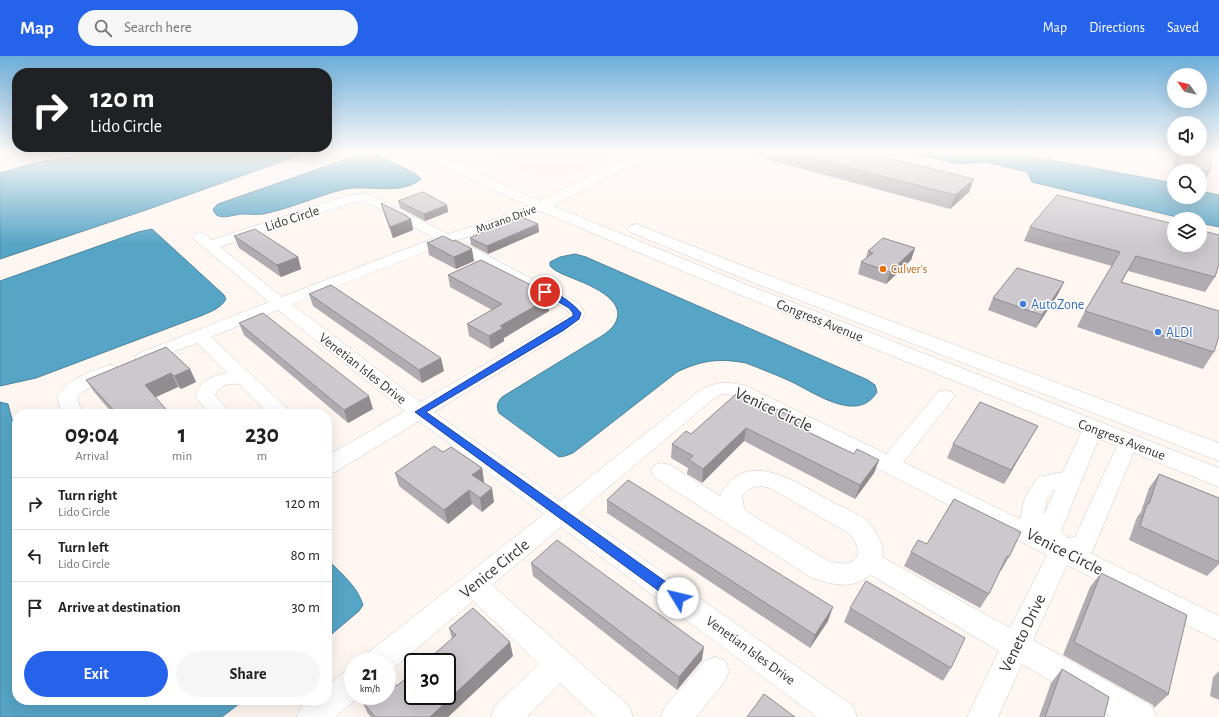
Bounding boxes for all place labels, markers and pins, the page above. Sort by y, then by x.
place label: Culver's [891,263,927,275]
marker: Culver's [878,264,888,274]
pin [528,275,562,309]
place label: AutoZone [1031,298,1084,312]
marker: AutoZone [1018,299,1028,309]
place label: ALDI [1166,326,1193,340]
marker: ALDI [1153,327,1163,337]

